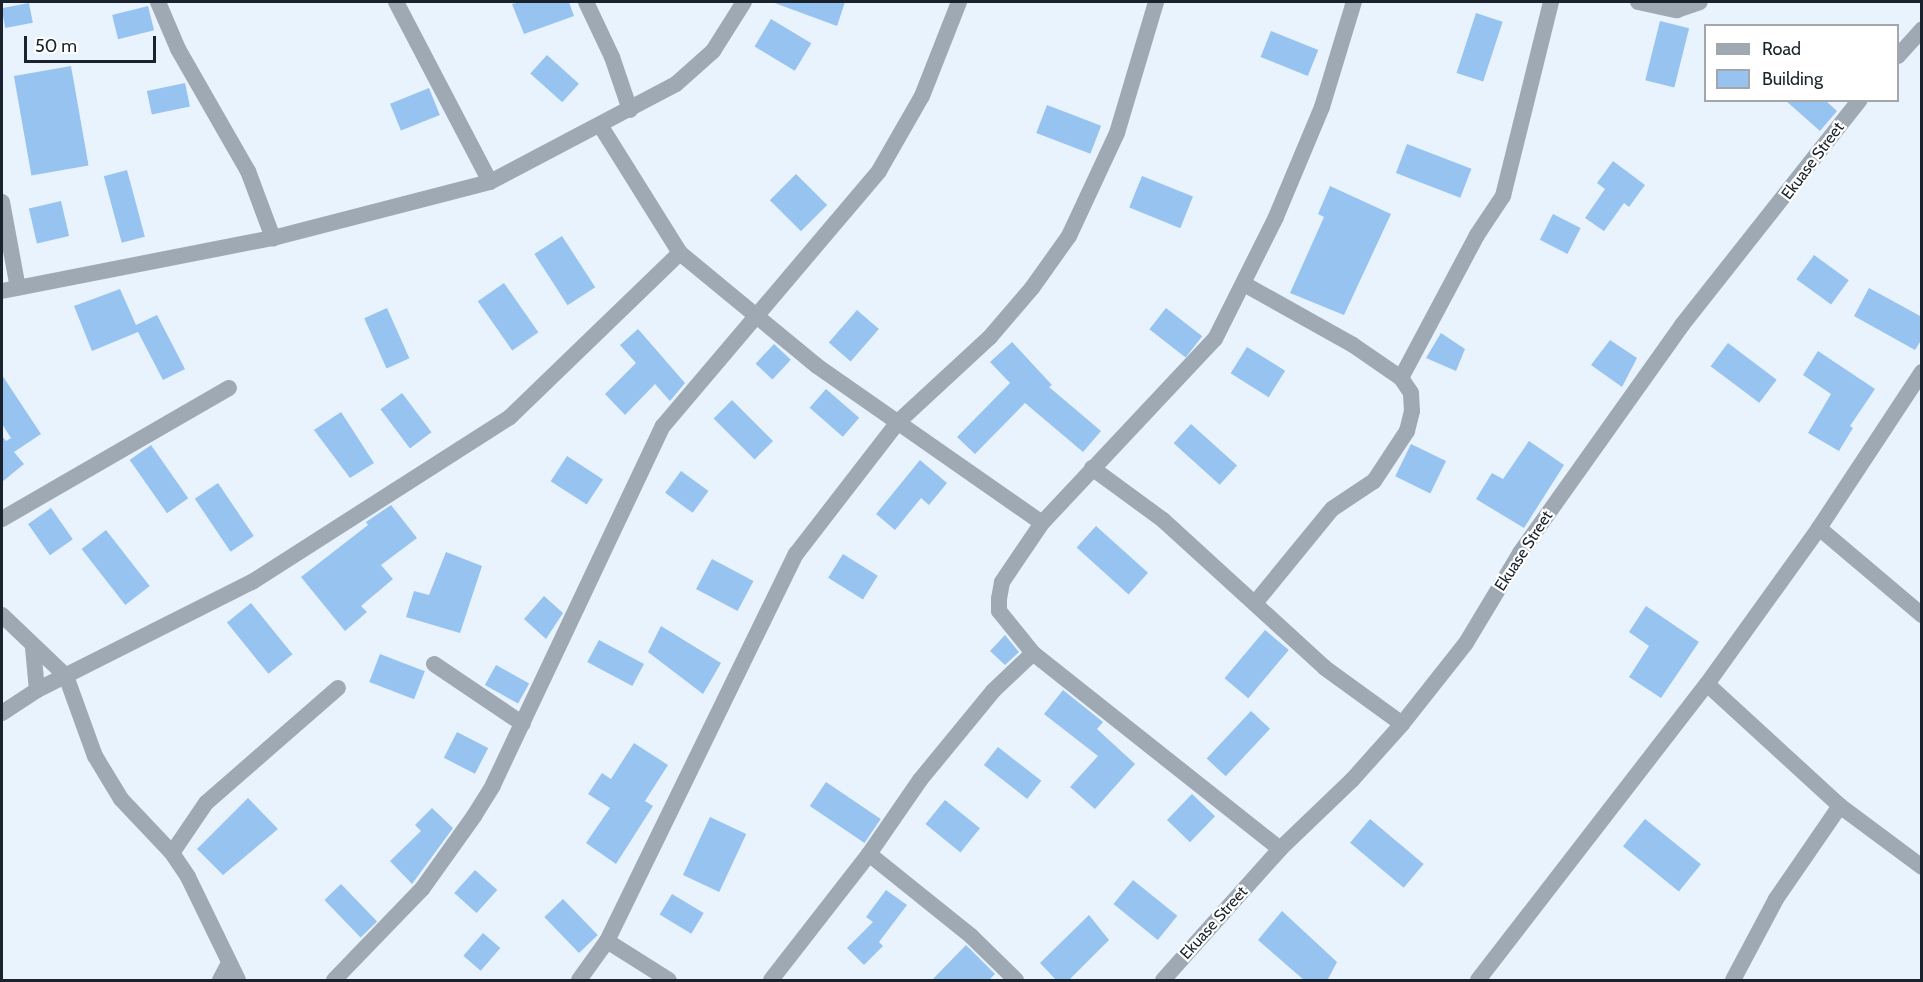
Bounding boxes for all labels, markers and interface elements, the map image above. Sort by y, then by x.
scale bar [27,24,159,62]
legend [1704,24,1899,102]
text: 50 m [35,35,77,57]
text: Road [1762,38,1801,60]
text: Building [1762,68,1823,90]
street label: Ekuase Street [1778,119,1848,203]
street label: Ekuase Street [1491,507,1557,595]
street label: Ekuase Street [1176,883,1252,963]

